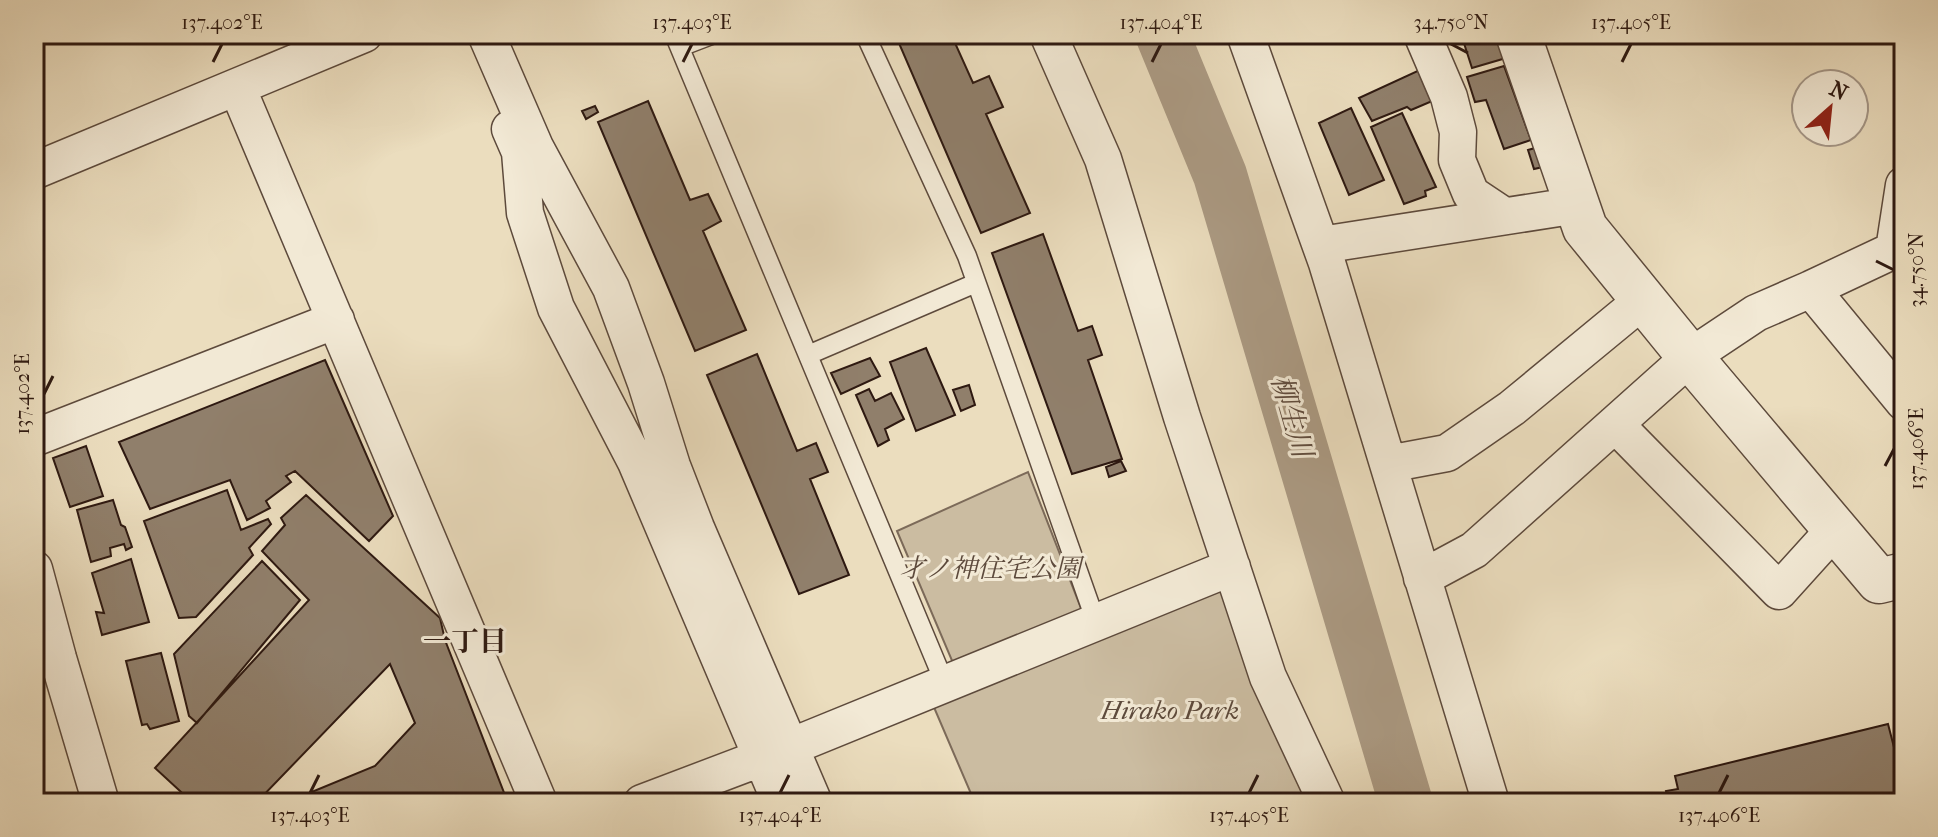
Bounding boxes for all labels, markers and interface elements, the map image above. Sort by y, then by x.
text: 137.402°E [181,11,263,34]
text: 137.403°E [652,11,732,34]
text: 137.404°E [1120,11,1202,34]
text: 34.750°N [1413,11,1489,34]
text: 137.405°E [1591,11,1671,34]
north arrow [1790,68,1870,148]
text: N [1825,76,1852,107]
text: 34.750°N [1905,232,1928,308]
text: 137.402°E [11,353,34,435]
water label: 柳生川 [1265,371,1320,464]
text: 137.406°E [1905,408,1928,490]
park label: 才ノ神住宅公園 [899,553,1085,584]
district label: 一丁目 [423,625,507,658]
park label: Hirako Park [1100,695,1239,726]
text: 137.403°E [270,804,350,827]
text: 137.404°E [739,804,821,827]
text: 137.405°E [1209,804,1289,827]
text: 137.406°E [1678,804,1760,827]

